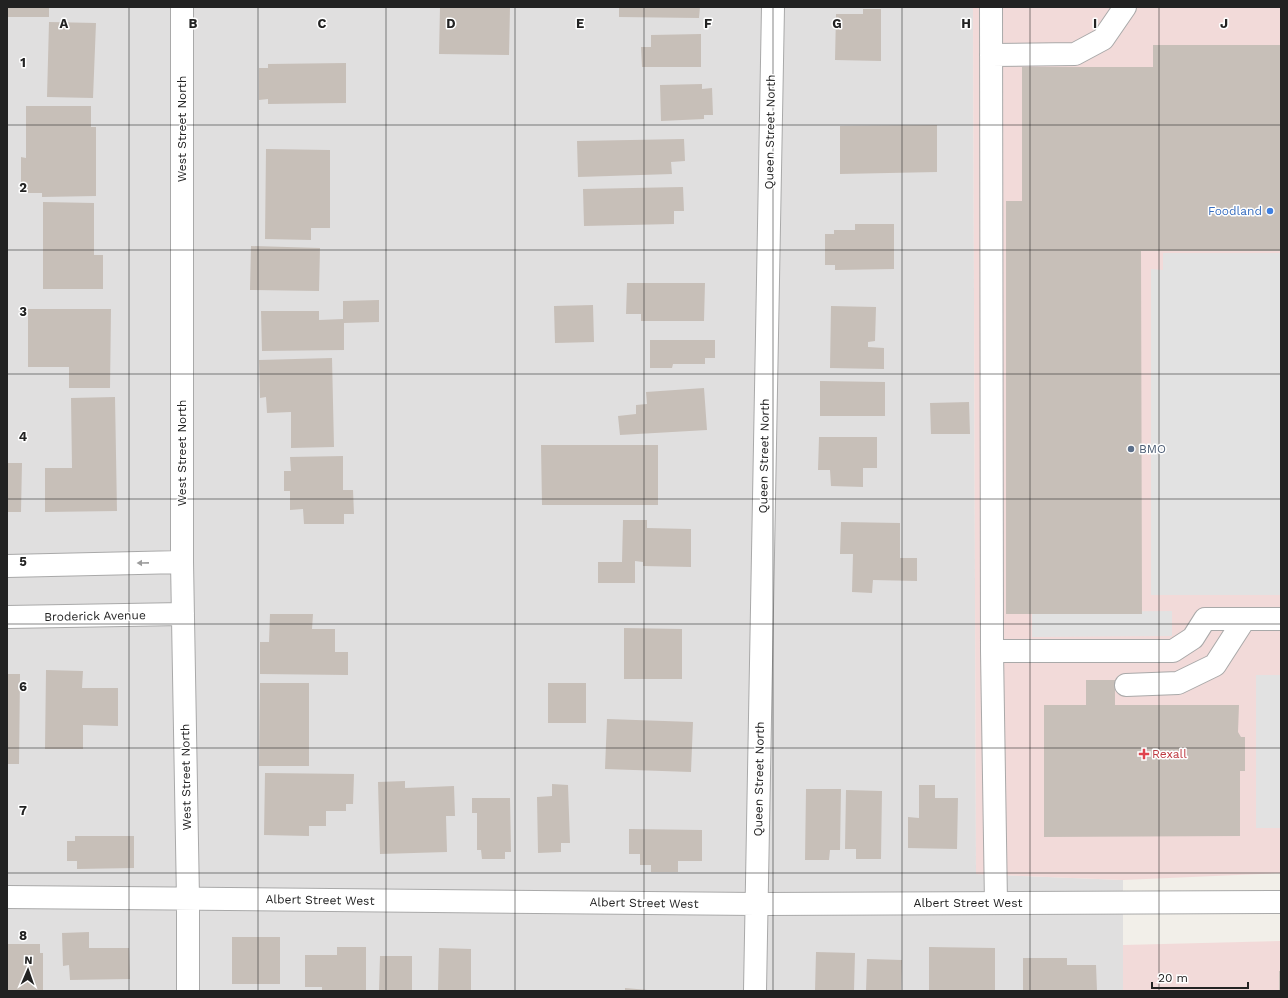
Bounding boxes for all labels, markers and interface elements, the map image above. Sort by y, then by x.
text: A [60,16,69,31]
text: B [189,16,198,31]
text: C [318,16,327,31]
text: D [446,16,456,31]
text: E [576,16,584,31]
text: F [704,16,712,31]
text: G [832,16,842,31]
text: H [961,16,971,31]
text: I [1093,16,1097,31]
text: J [1220,16,1228,31]
text: 1 [20,55,26,70]
street label: Queen Street North [762,74,778,190]
street label: West Street North [175,76,189,182]
text: 2 [19,180,27,195]
place label: Foodland [1208,204,1262,218]
marker: Foodland [1265,206,1275,216]
text: 3 [19,304,27,319]
street label: Queen Street North [756,398,772,514]
street label: West Street North [175,400,189,506]
text: 4 [19,429,28,444]
place label: BMO [1139,442,1166,456]
marker: BMO [1126,444,1136,454]
text: 5 [19,554,27,569]
one-way arrow [136,560,149,566]
street label: Broderick Avenue [44,608,146,624]
text: 6 [19,679,27,694]
street label: Queen Street North [751,721,767,837]
street label: West Street North [178,724,194,830]
place label: Rexall [1152,747,1187,761]
marker: Rexall [1139,749,1149,759]
text: 7 [19,803,27,818]
street label: Albert Street West [265,892,375,908]
street label: Albert Street West [589,895,699,911]
street label: Albert Street West [913,896,1023,910]
text: 8 [19,928,27,943]
north arrow [8,950,48,990]
text: N [24,954,33,967]
scale bar [1152,964,1248,990]
text: 20 m [1158,971,1188,985]

